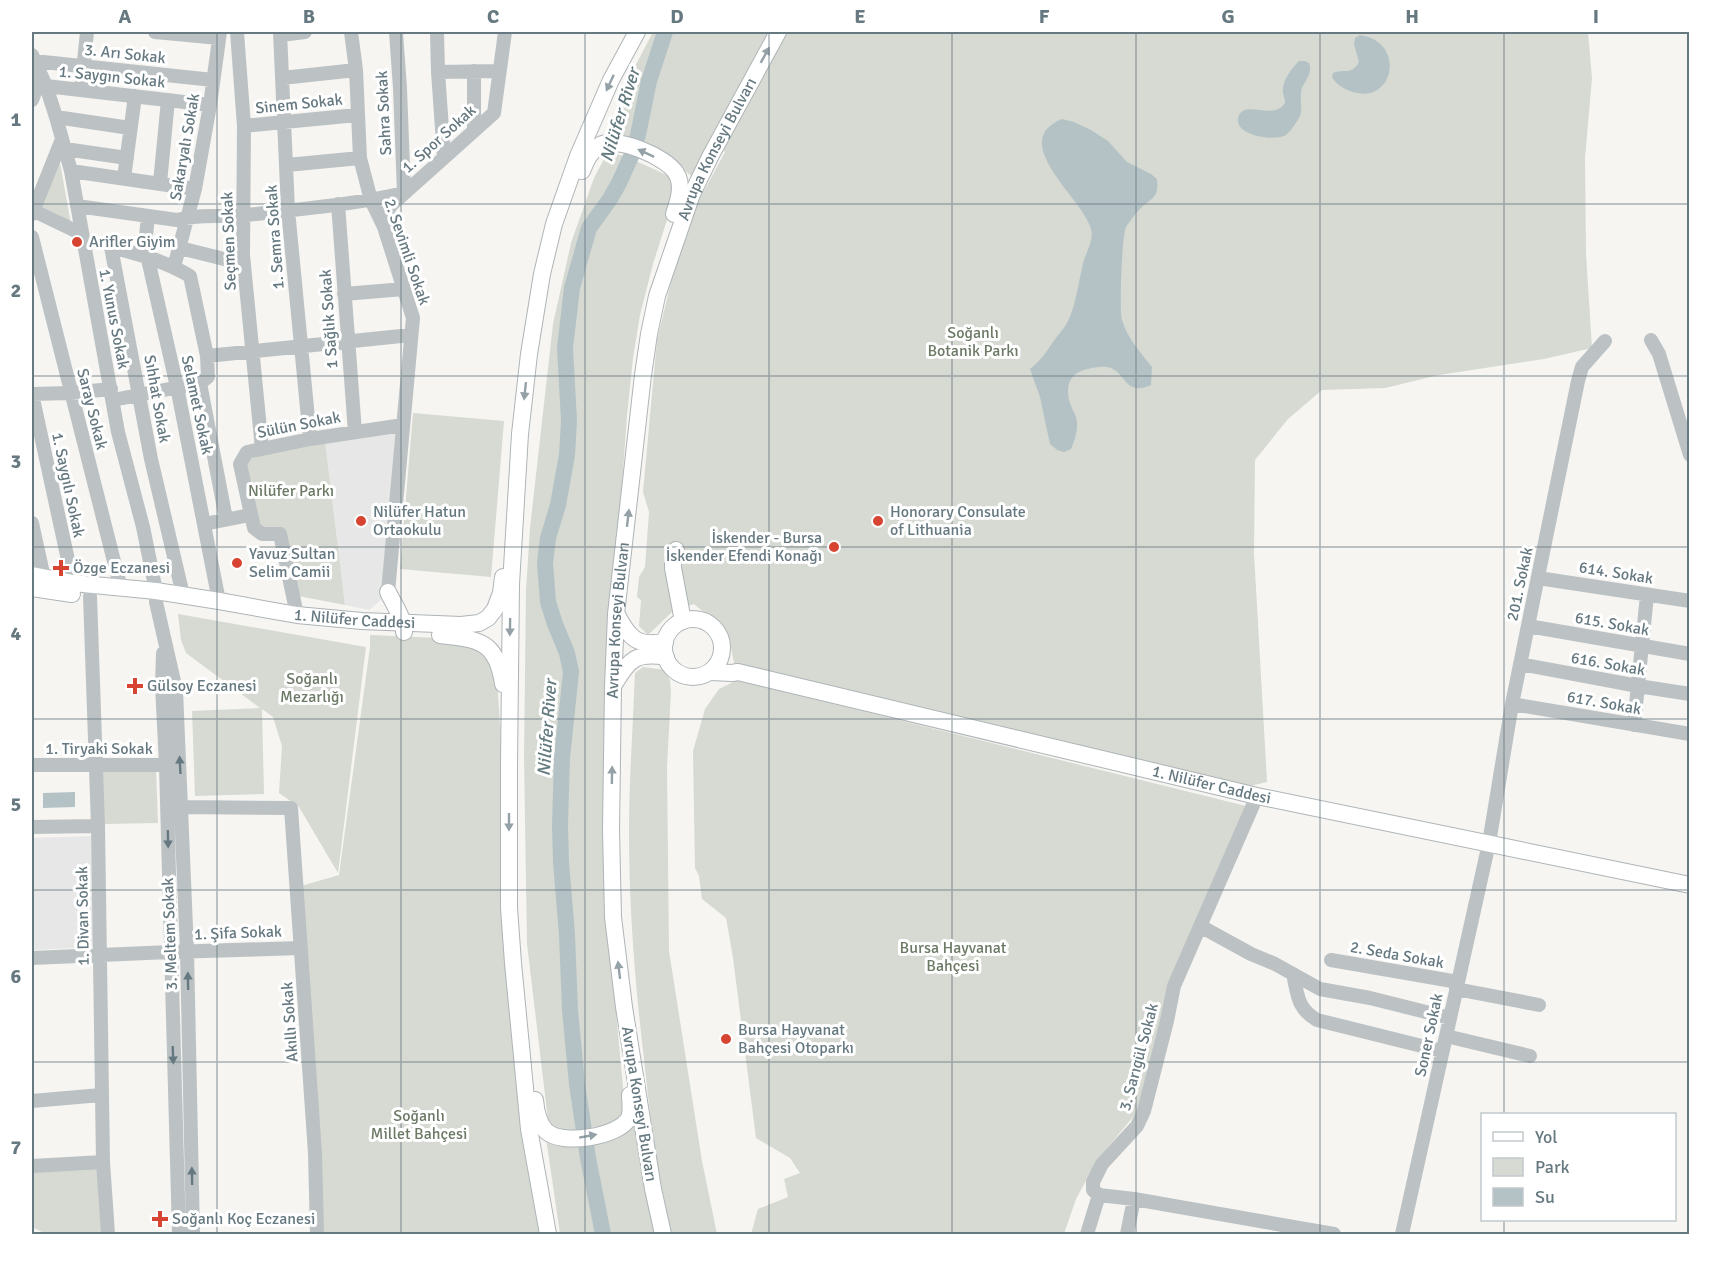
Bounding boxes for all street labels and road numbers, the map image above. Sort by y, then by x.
street label: 3. Arı Sokak [83,40,167,68]
street label: 1. Saygın Sokak [58,61,166,93]
street label: Sahra Sokak [372,70,396,156]
street label: Avrupa Konseyi Bulvarı [674,74,761,223]
street label: Sinem Sokak [254,89,344,119]
street label: Sakaryalı Sokak [166,92,204,202]
street label: 1. Spor Sokak [398,101,480,177]
street label: 1. Semra Sokak [261,184,289,290]
street label: Seçmen Sokak [217,191,241,291]
street label: 2. Sevimli Sokak [379,196,435,308]
street label: 1. Yunus Sokak [94,267,134,371]
street label: 1 Sağlık Sokak [316,269,342,369]
street label: Sıhhat Sokak [139,353,175,445]
street label: Selamet Sokak [177,354,217,456]
street label: Saray Sokak [72,366,112,452]
street label: Sülün Sokak [256,407,342,443]
street label: 1. Saygılı Sokak [47,431,89,539]
street label: Avrupa Konseyi Bulvarı [603,541,634,699]
street label: 201. Sokak [1502,545,1538,623]
street label: 614. Sokak [1577,557,1655,589]
street label: 1. Nilüfer Caddesi [293,605,416,633]
street label: 615. Sokak [1573,608,1651,640]
street label: 616. Sokak [1569,648,1647,680]
street label: 617. Sokak [1565,687,1643,719]
street label: 1. Tiryaki Sokak [45,739,153,759]
street label: 1. Nilüfer Caddesi [1150,761,1273,809]
street label: 1. Divan Sokak [72,866,94,966]
street label: 3. Meltem Sokak [158,877,182,991]
street label: 1. Şifa Sokak [194,921,282,945]
street label: 2. Seda Sokak [1349,937,1445,973]
street label: Akıllı Sokak [277,981,303,1063]
street label: Soner Sokak [1410,991,1448,1079]
street label: 3. Sarıgül Sokak [1115,1001,1163,1113]
street label: Avrupa Konseyi Bulvarı [617,1025,661,1183]

